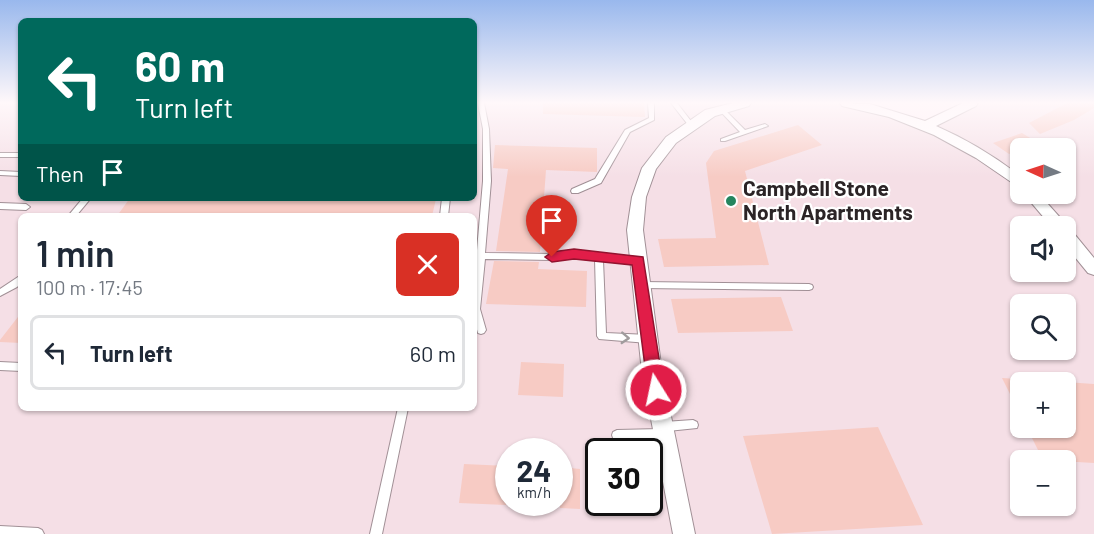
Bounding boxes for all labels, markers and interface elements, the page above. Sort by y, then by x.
text: 60 m [135,40,225,90]
icon: left [36,42,114,120]
text: Turn left [135,91,233,123]
north arrow [1010,138,1076,204]
map controls [1010,138,1076,516]
icon: arrive [96,156,129,189]
text: Then [36,160,84,186]
place label: Campbell Stone North Apartments [743,175,913,224]
marker: Campbell Stone North Apartments [724,194,738,208]
pin [526,195,577,257]
icon: arrive [535,204,568,237]
button: sound [1010,216,1076,282]
text: 1 min [36,231,115,274]
button: close [396,233,459,296]
text: 100 m · 17:45 [36,275,143,299]
button: search [1010,294,1076,360]
one-way arrow [621,331,630,344]
icon: left [39,336,72,369]
text: Turn left [90,340,173,366]
text: 60 m [410,340,456,366]
position arrow [624,358,688,422]
button: + [1010,372,1076,438]
speed limit sign: 30 [585,438,663,516]
button: − [1010,450,1076,516]
text: 24 [517,452,551,488]
text: km/h [517,483,551,501]

